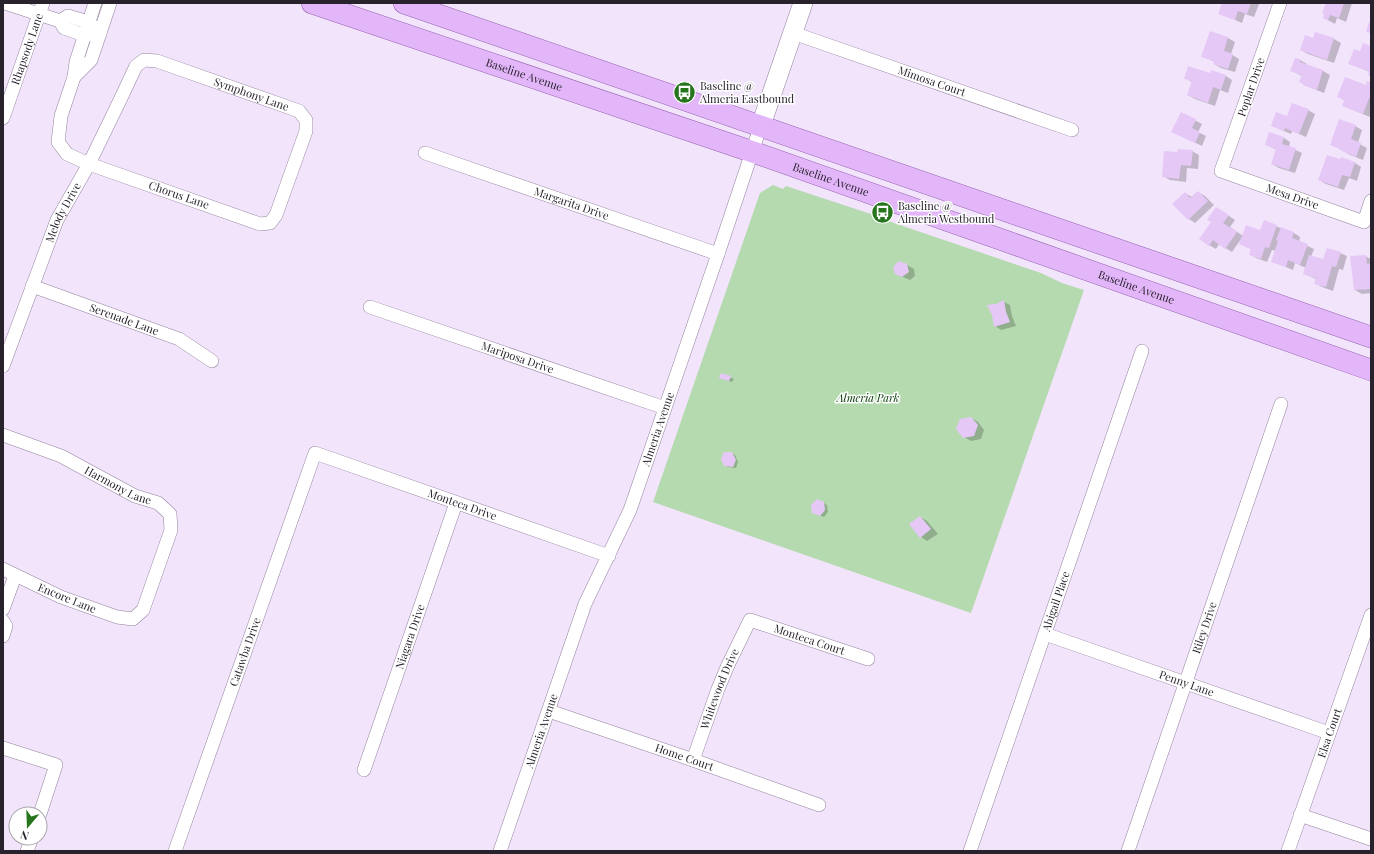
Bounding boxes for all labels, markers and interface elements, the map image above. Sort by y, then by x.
street label: Rhapsody Lane [7,11,46,87]
street label: Baseline Avenue [484,54,565,94]
street label: Poplar Drive [1233,55,1268,118]
street label: Mimosa Court [896,62,968,99]
street label: Symphony Lane [212,74,292,114]
place label: Baseline @ Almeria Eastbound [699,78,795,106]
bus stop icon: Baseline @ Almeria Eastbound [672,79,698,105]
street label: Baseline Avenue [791,159,872,200]
street label: Chorus Lane [147,177,212,212]
street label: Melody Drive [41,179,84,244]
street label: Mesa Drive [1264,180,1321,212]
street label: Margarita Drive [532,183,612,223]
place label: Baseline @ Almeria Westbound [897,198,995,226]
bus stop icon: Baseline @ Almeria Westbound [869,199,895,225]
street label: Baseline Avenue [1096,266,1177,307]
street label: Serenade Lane [88,299,161,338]
street label: Mariposa Drive [480,338,556,377]
street label: Almeria Avenue [637,389,677,469]
park label: Almeria Park [836,390,900,405]
street label: Harmony Lane [82,462,154,508]
street label: Monteca Drive [426,485,499,523]
street label: Abigail Place [1038,569,1073,634]
street label: Encore Lane [36,579,99,616]
street label: Riley Drive [1188,599,1220,655]
street label: Niagara Drive [391,602,428,671]
street label: Catawba Drive [225,615,264,688]
street label: Monteca Court [772,620,847,658]
street label: Whitewood Drive [696,645,742,732]
street label: Penny Lane [1157,666,1217,700]
street label: Almeria Avenue [521,691,561,771]
street label: Elsa Court [1313,706,1345,760]
street label: Home Court [653,740,716,774]
north arrow [8,806,48,846]
text: N [18,828,31,844]

